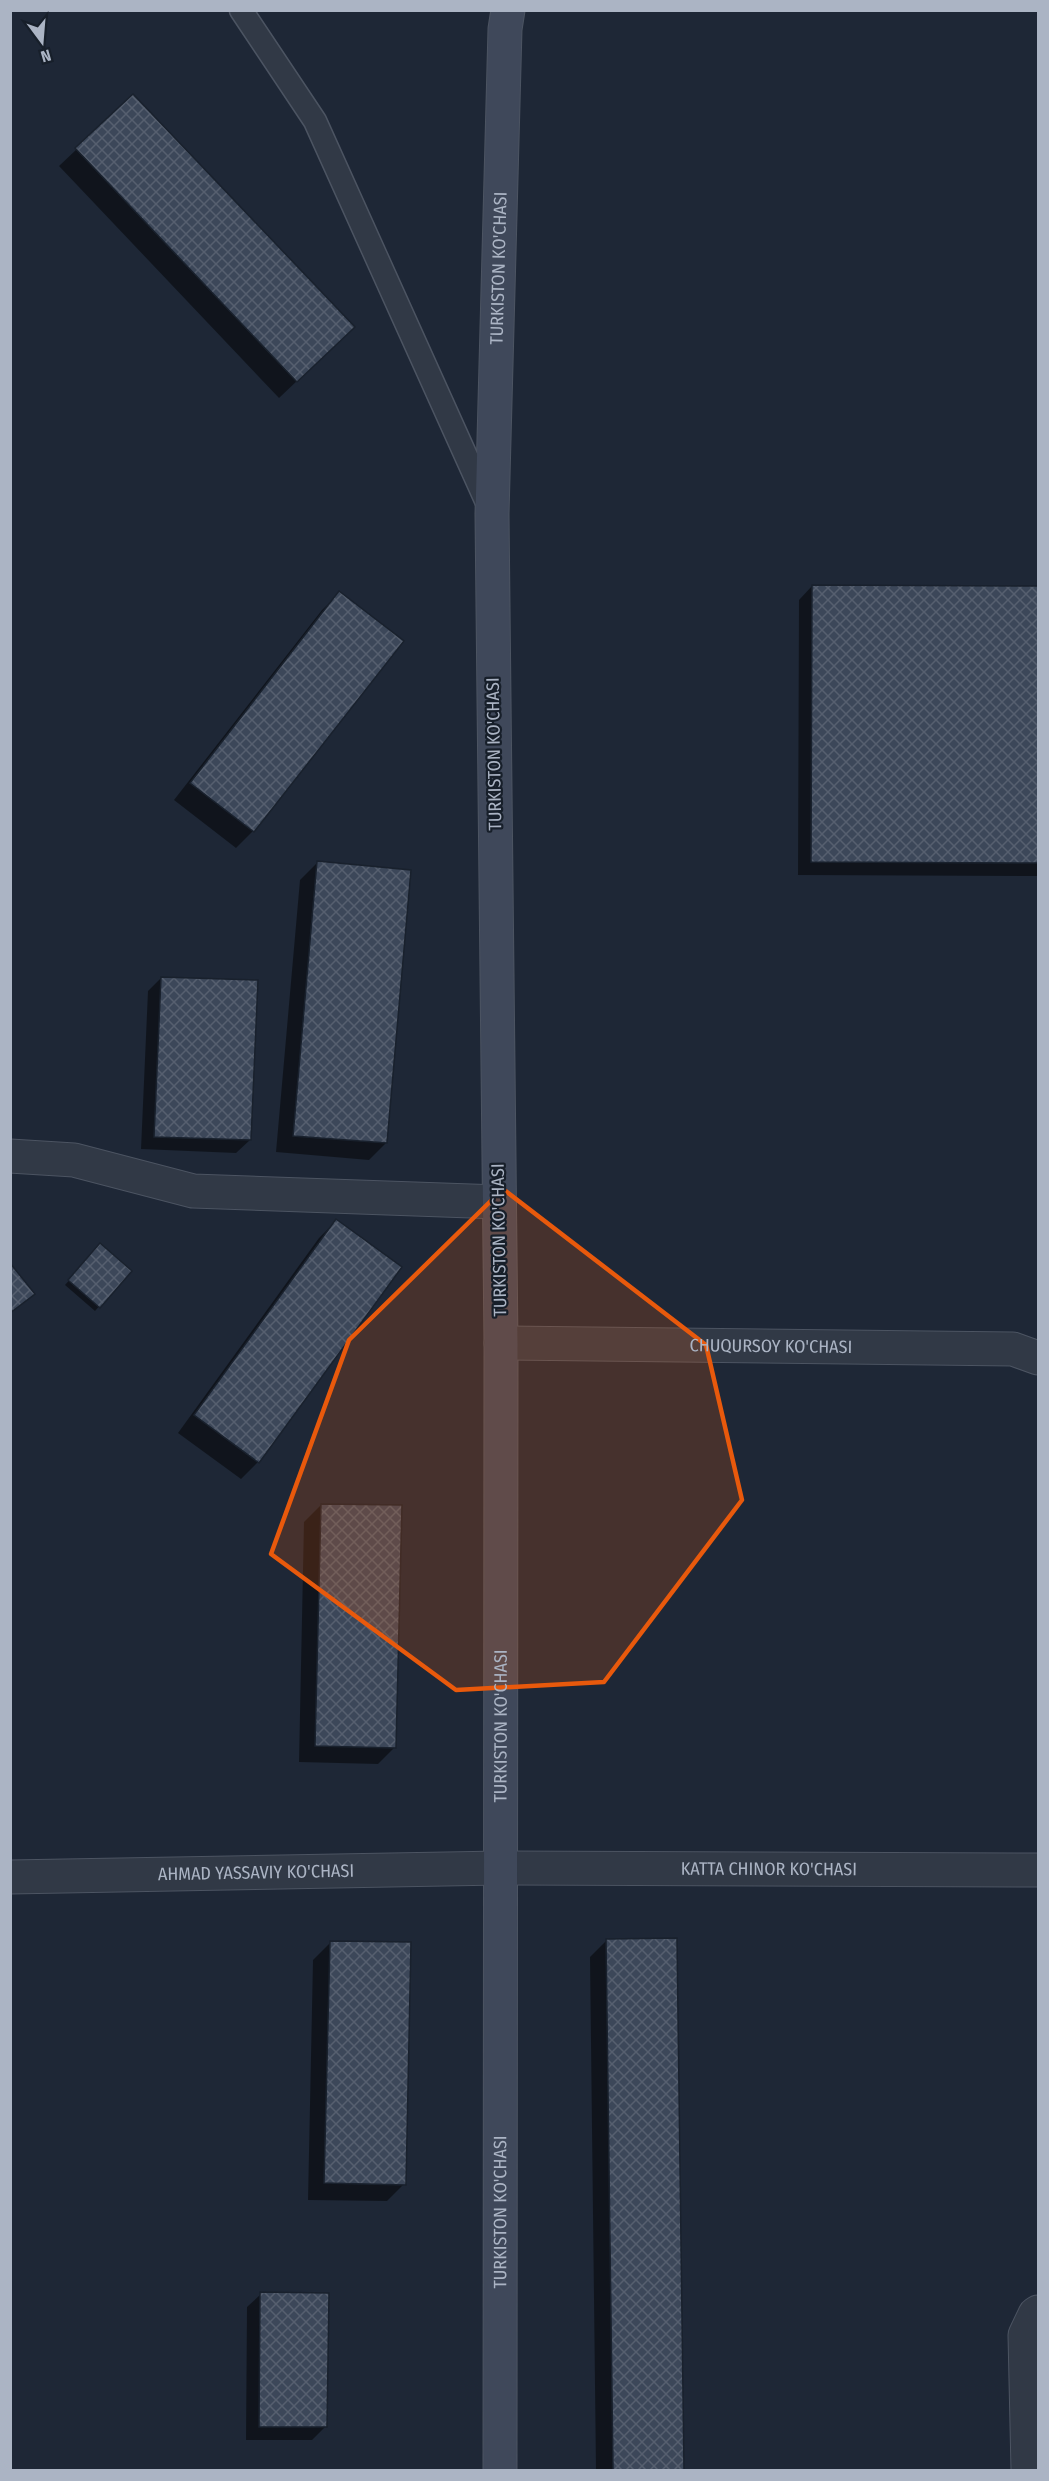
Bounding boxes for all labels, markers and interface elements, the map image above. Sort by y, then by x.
north arrow [12,12,72,72]
text: N [39,45,53,66]
street label: TURKISTON KO'CHASI [486,191,512,345]
street label: TURKISTON KO'CHASI [482,677,506,831]
street label: TURKISTON KO'CHASI [487,1163,511,1317]
street label: CHUQURSOY KO'CHASI [690,1334,852,1358]
street label: TURKISTON KO'CHASI [490,1649,512,1803]
street label: KATTA CHINOR KO'CHASI [681,1858,857,1880]
street label: AHMAD YASSAVIY KO'CHASI [158,1860,354,1885]
street label: TURKISTON KO'CHASI [489,2135,511,2289]

